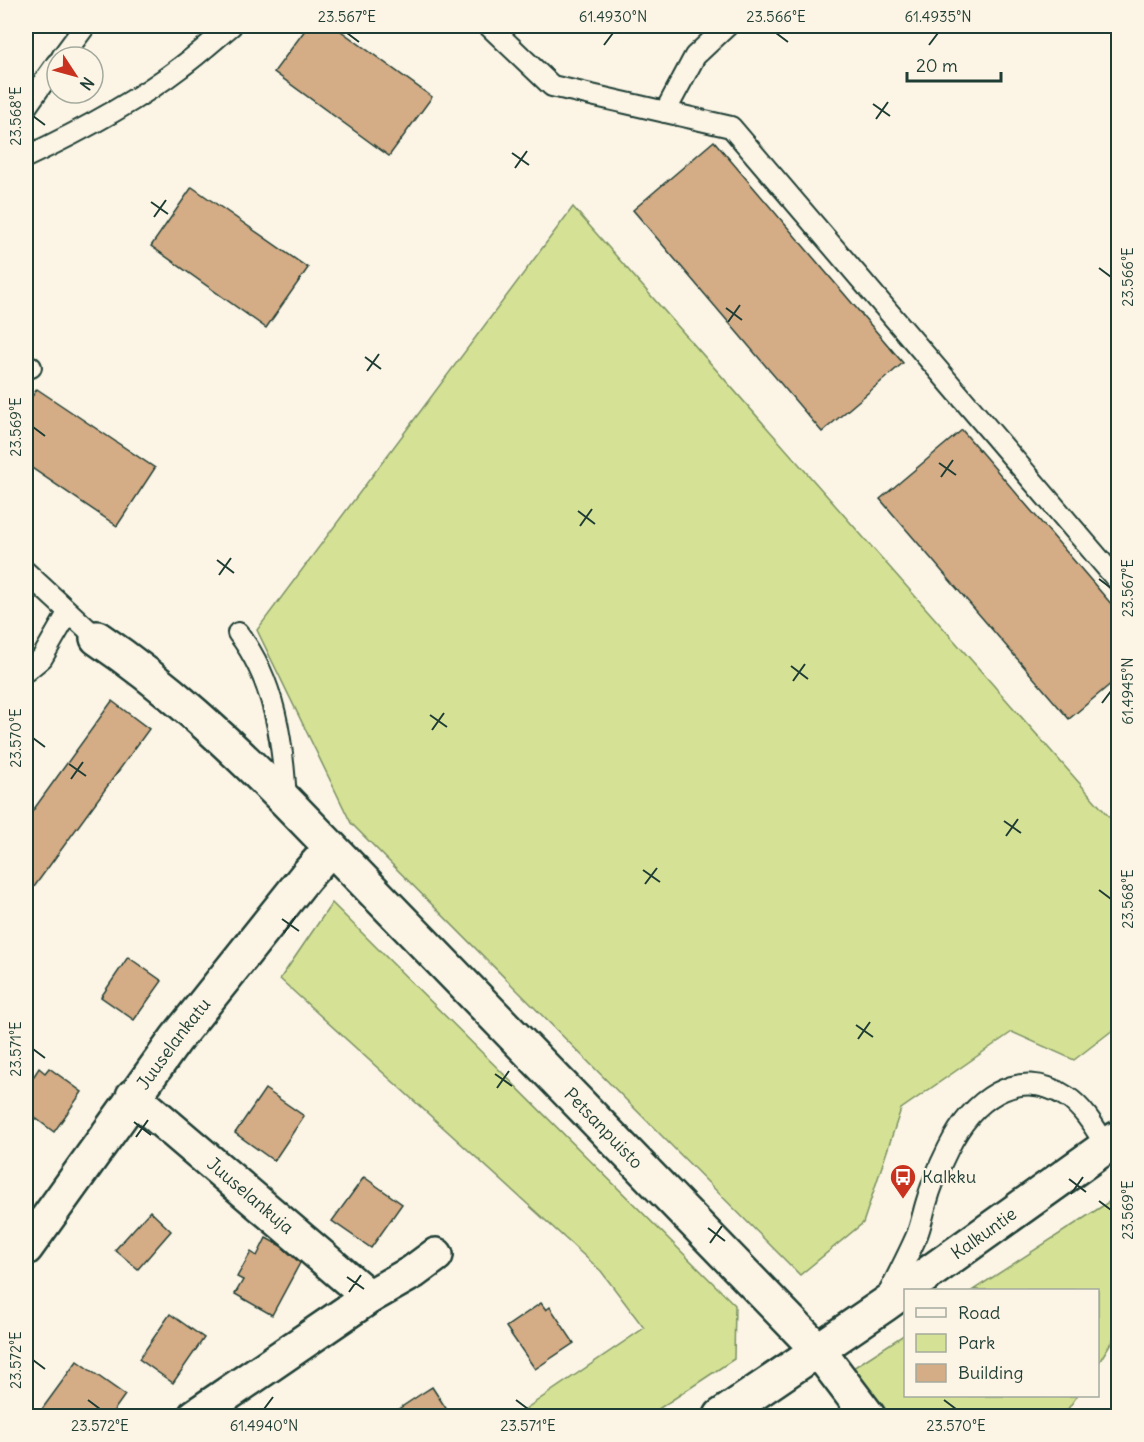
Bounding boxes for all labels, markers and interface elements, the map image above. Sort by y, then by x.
text: 23.567°E [318,7,376,26]
text: 61.4930°N [579,7,647,26]
text: 23.566°E [746,7,806,26]
text: 61.4935°N [904,7,972,26]
north arrow [45,45,105,105]
scale bar [907,45,1002,83]
text: 20 m [916,54,958,77]
text: N [76,73,98,94]
text: 23.568°E [6,86,25,146]
text: 23.566°E [1118,247,1137,307]
text: 23.569°E [6,397,25,457]
text: 23.567°E [1118,559,1137,617]
text: 61.4945°N [1118,657,1137,725]
text: 23.570°E [6,708,25,768]
text: 23.568°E [1118,869,1137,929]
street label: Juuselankatu [131,993,215,1094]
text: 23.571°E [6,1021,25,1077]
street label: Petsanpuisto [559,1083,648,1173]
street label: Juuselankuja [202,1152,299,1239]
bus stop icon: Kalkku [888,1162,918,1200]
place label: Kalkku [922,1165,976,1188]
text: 23.569°E [1118,1180,1137,1240]
street label: Kalkuntie [946,1202,1021,1264]
legend [904,1289,1099,1397]
text: Road [958,1301,1001,1324]
text: 23.572°E [6,1331,25,1389]
text: Park [958,1331,995,1354]
text: Building [958,1361,1023,1384]
text: 23.572°E [71,1416,129,1435]
text: 61.4940°N [230,1416,298,1435]
text: 23.571°E [500,1416,556,1435]
text: 23.570°E [926,1416,986,1435]

